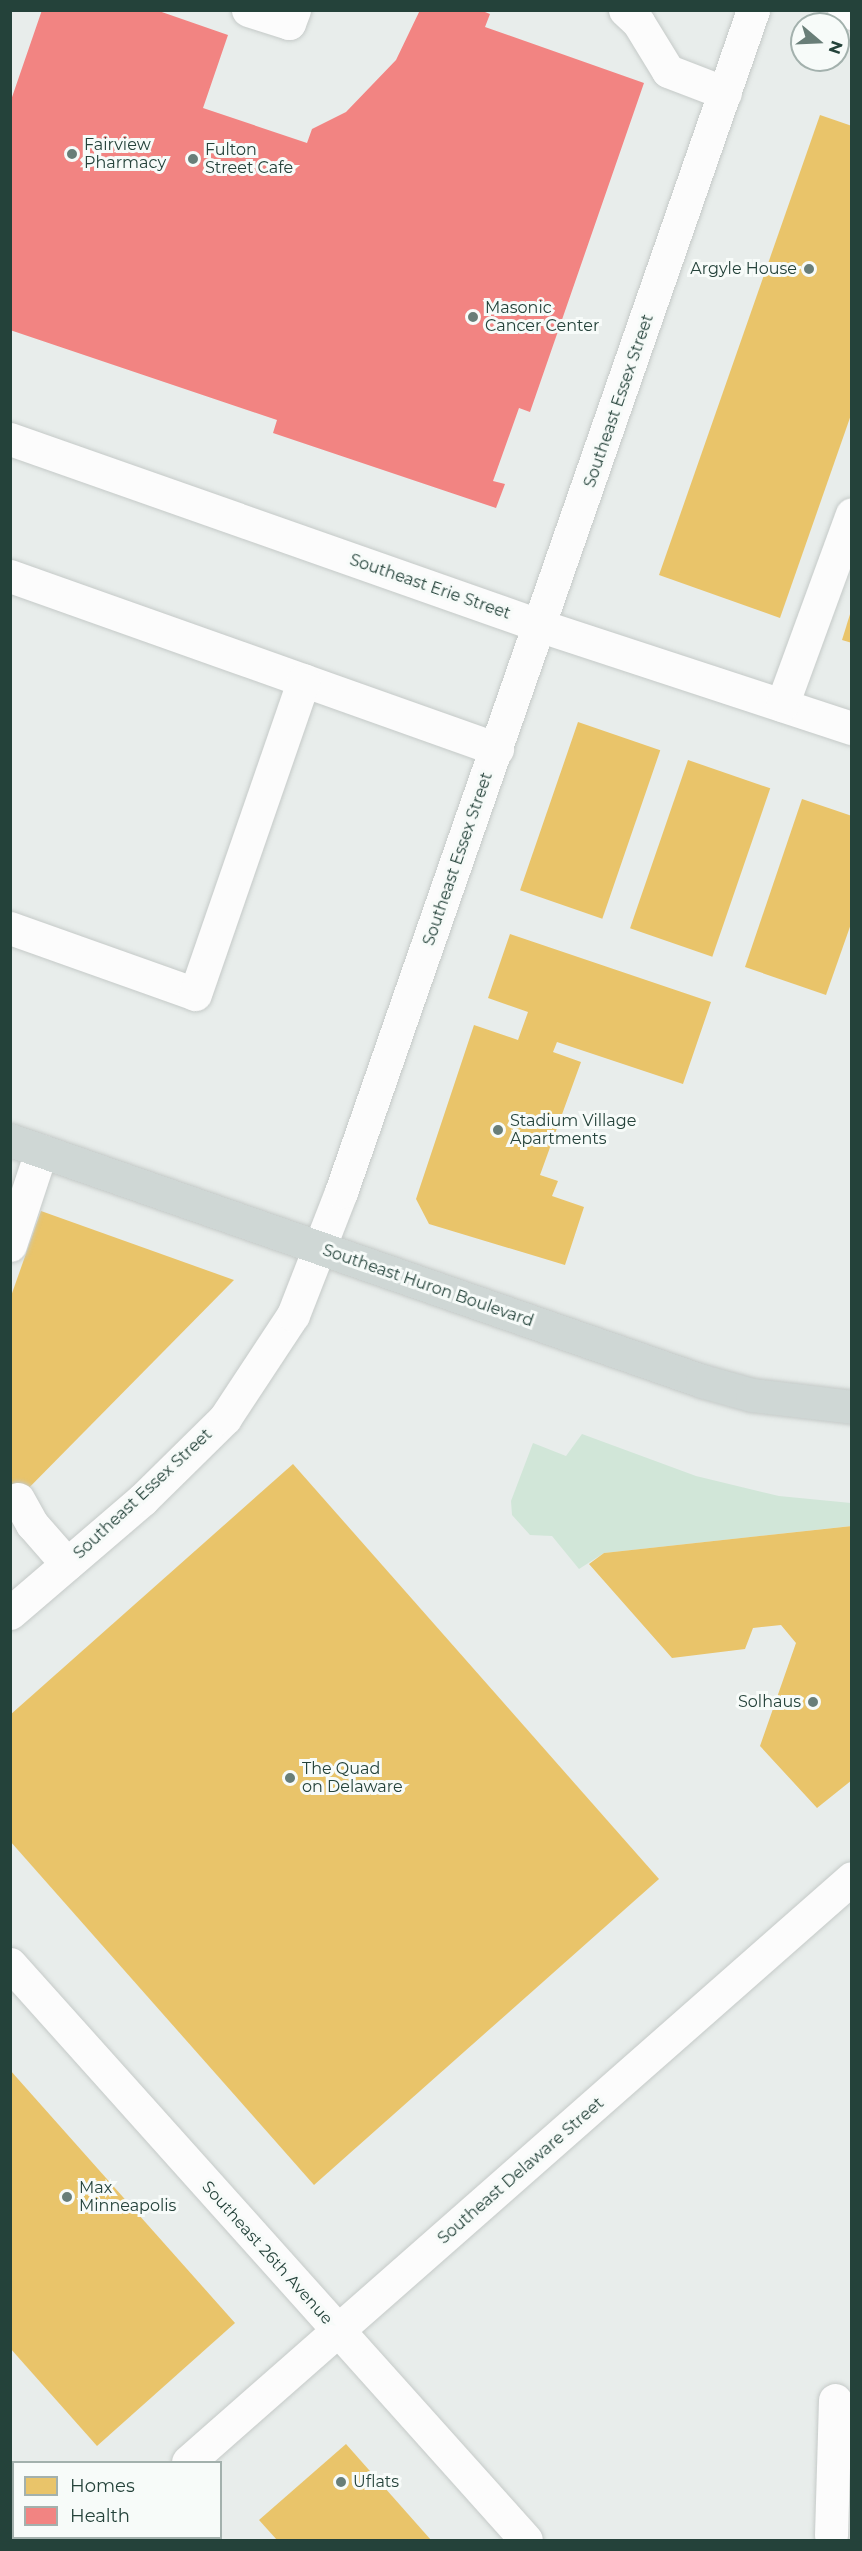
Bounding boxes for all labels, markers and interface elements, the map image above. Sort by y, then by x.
north arrow [790,12,850,72]
text: N [825,38,847,57]
place label: Fairview Pharmacy [84,135,166,173]
place label: Fulton Street Cafe [205,140,293,178]
marker: Fairview Pharmacy [65,147,79,161]
marker: Fulton Street Cafe [186,152,200,166]
place label: Argyle House [690,259,797,279]
marker: Argyle House [802,262,816,276]
place label: Masonic Cancer Center [485,298,599,336]
marker: Masonic Cancer Center [466,310,480,324]
street label: Southeast Essex Street [580,312,658,490]
street label: Southeast Erie Street [347,550,513,624]
street label: Southeast Essex Street [419,770,497,948]
place label: Stadium Village Apartments [510,1111,636,1149]
marker: Stadium Village Apartments [491,1123,505,1137]
street label: Southeast Huron Boulevard [320,1241,536,1331]
street label: Southeast Essex Street [70,1425,216,1563]
place label: Solhaus [738,1692,801,1712]
marker: Solhaus [806,1695,820,1709]
place label: The Quad on Delaware [302,1759,403,1797]
marker: The Quad on Delaware [283,1771,297,1785]
street label: Southeast Delaware Street [434,2094,608,2248]
street label: Southeast 26th Avenue [198,2177,336,2329]
place label: Max Minneapolis [79,2178,176,2216]
marker: Max Minneapolis [60,2190,74,2204]
legend [12,2461,222,2539]
place label: Uflats [353,2472,399,2492]
text: Homes [70,2475,135,2497]
marker: Uflats [334,2475,348,2489]
text: Health [70,2505,130,2527]

